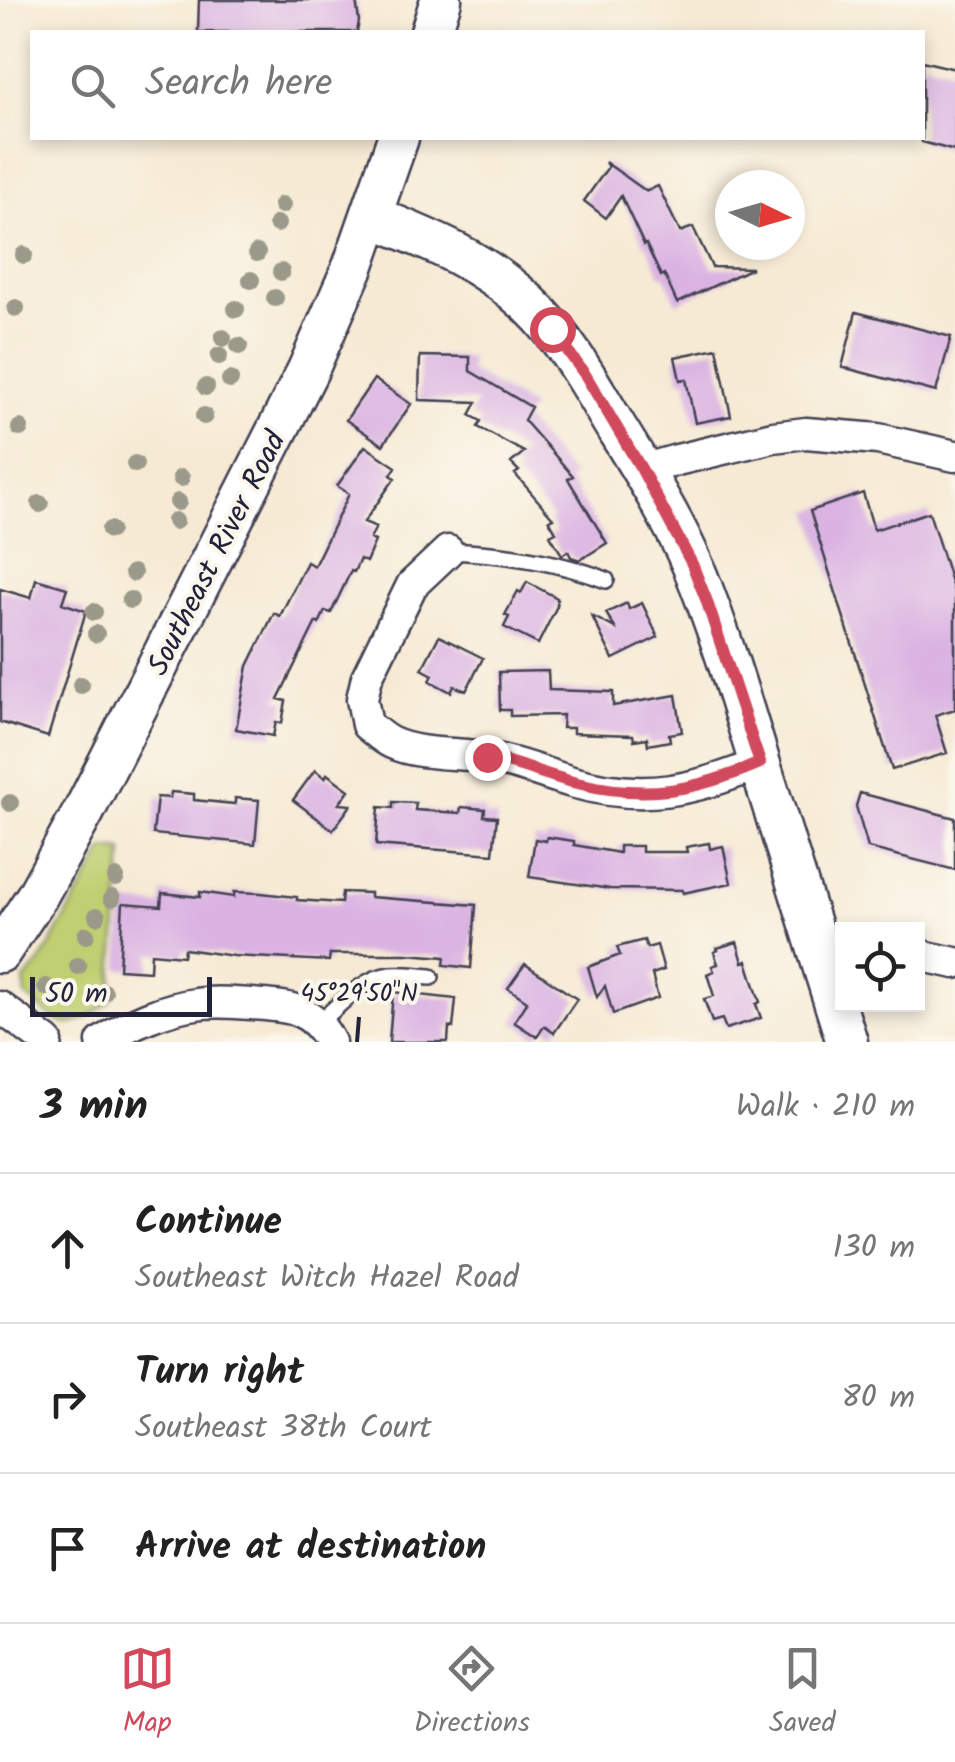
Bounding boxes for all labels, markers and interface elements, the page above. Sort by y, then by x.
search box [30,30,925,140]
text: Search here [145,55,332,115]
icon: search [65,58,120,113]
north arrow [715,170,805,260]
route start [530,307,576,353]
street label: Southeast River Road [135,422,301,684]
route end [465,735,511,781]
map controls [835,922,925,1012]
button: locate [835,922,925,1012]
scale bar [30,972,212,1016]
text: 50 m [45,972,108,1017]
text: 45°29'50"N [300,974,418,1014]
text: 3 min [40,1074,148,1141]
text: Walk · 210 m [736,1082,915,1133]
text: Continue [135,1193,282,1253]
icon: ahead [40,1221,95,1276]
text: 130 m [832,1223,915,1274]
text: Southeast Witch Hazel Road [135,1253,519,1304]
text: Turn right [135,1343,304,1403]
icon: right [40,1371,95,1426]
text: 80 m [841,1373,915,1424]
text: Southeast 38th Court [135,1403,432,1454]
text: Arrive at destination [135,1518,486,1578]
icon: arrive [40,1521,95,1576]
tab: Map [120,1641,175,1746]
tab: Directions [414,1641,530,1746]
tab: Saved [769,1641,835,1746]

